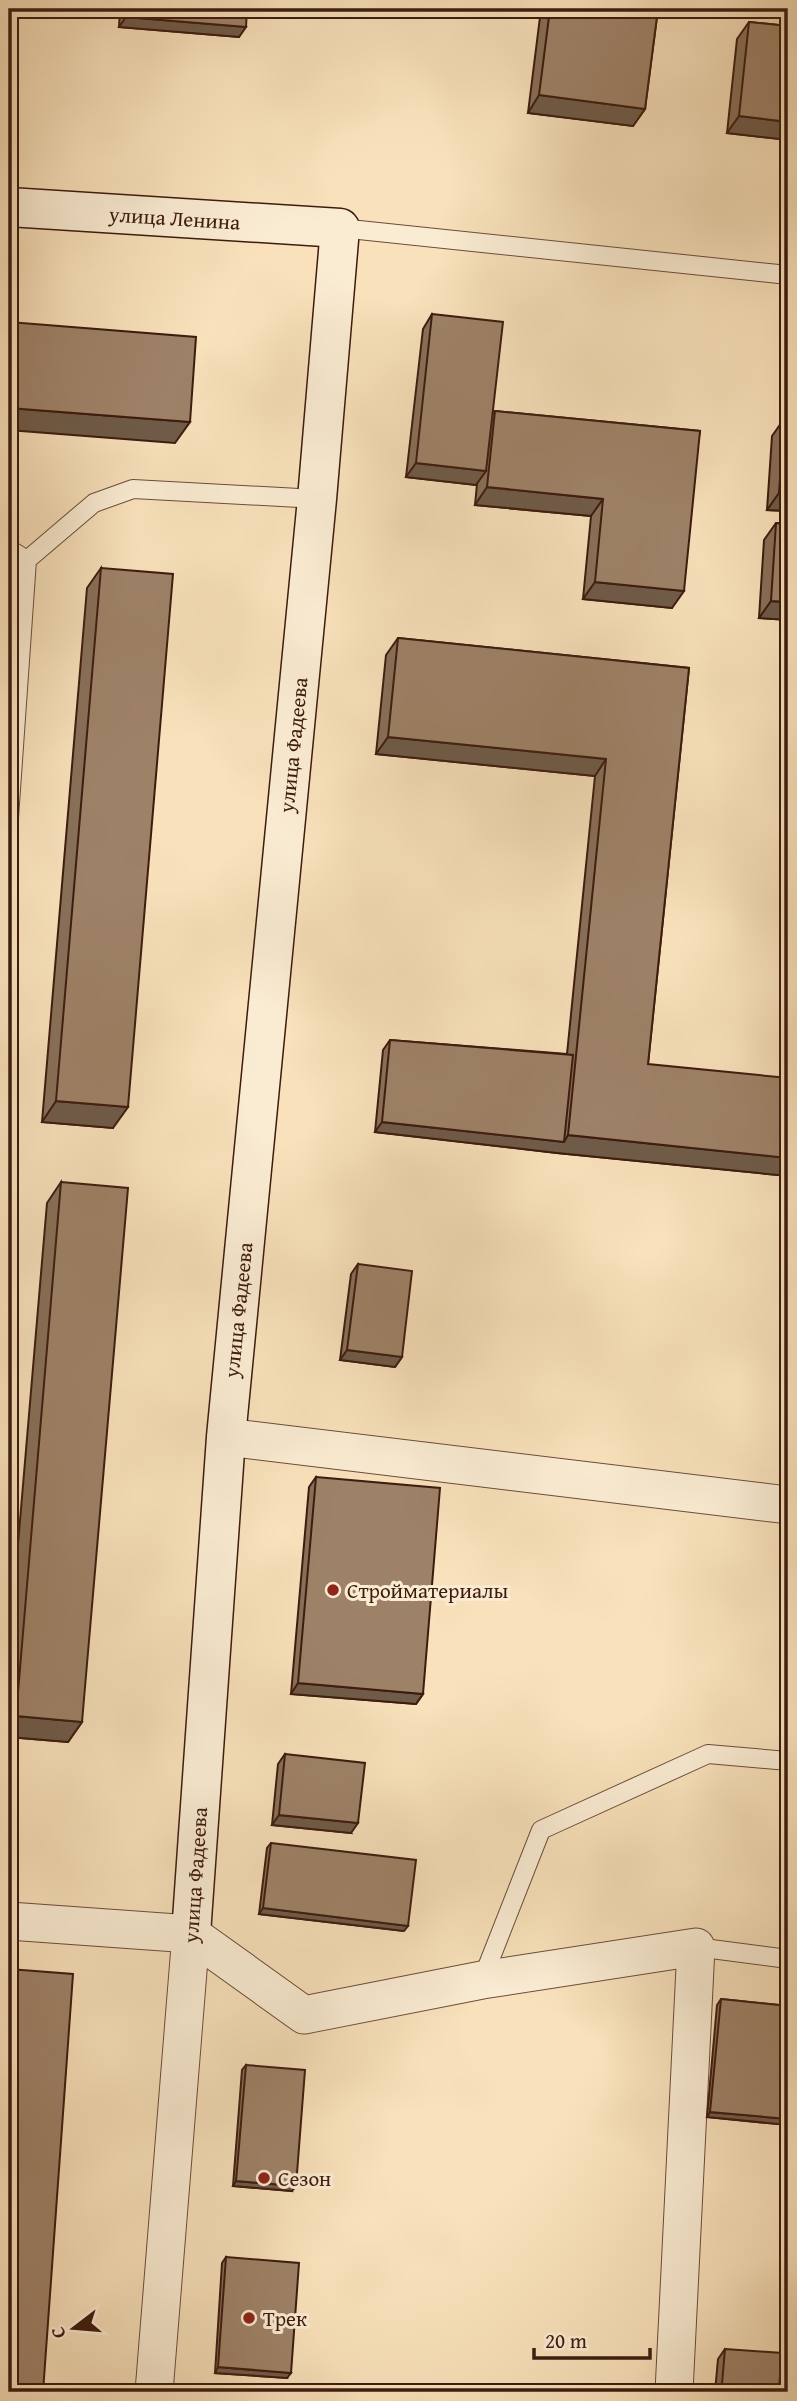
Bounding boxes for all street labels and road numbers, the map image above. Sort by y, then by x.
street label: улица Ленина [107,198,241,237]
street label: улица Фадеева [270,676,316,815]
street label: улица Фадеева [215,1241,261,1380]
street label: улица Фадеева [175,1806,215,1945]

